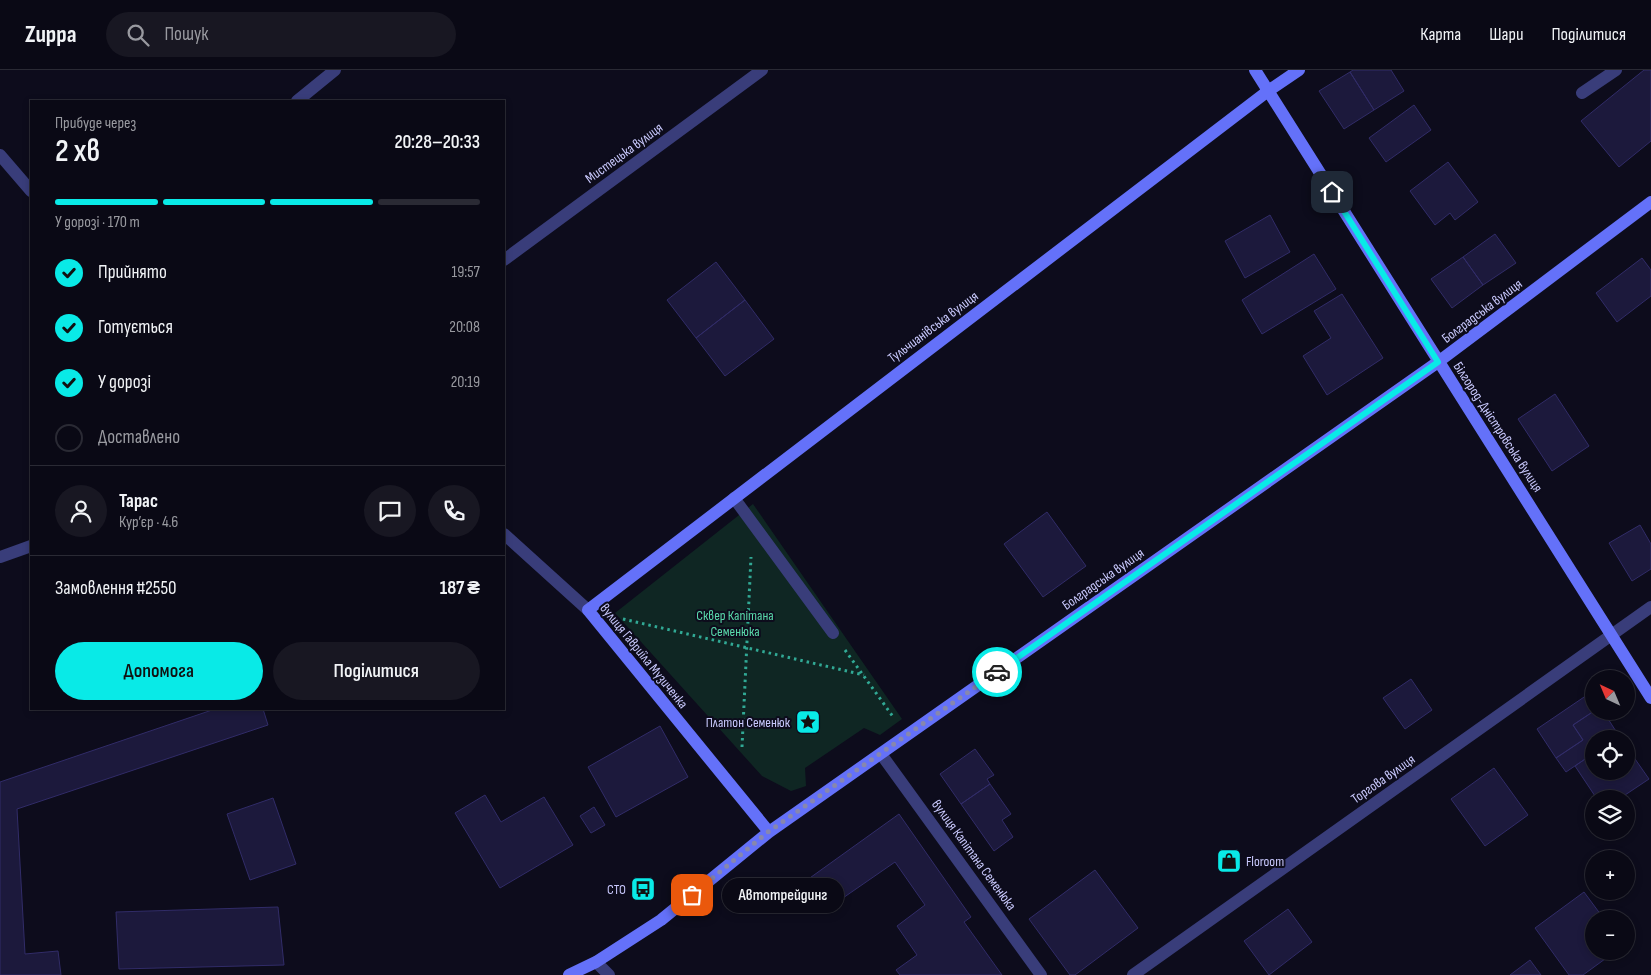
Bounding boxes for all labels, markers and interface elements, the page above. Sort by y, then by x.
search box [106,12,456,57]
text: Zuppa [25,20,76,49]
icon: search [124,21,152,49]
text: Пошук [164,23,209,46]
text: Карта [1420,24,1461,45]
text: Шари [1489,24,1523,45]
text: Поділитися [1551,24,1626,45]
text: Прибуде через [55,114,136,133]
street label: Мистецька вулиця [582,119,666,187]
text: 20:28–20:33 [394,131,480,154]
text: 2 хв [55,132,100,171]
pin [1311,171,1353,213]
icon: home [1318,178,1346,206]
text: У дорозі · 170 m [55,213,140,232]
icon: check [55,259,83,287]
text: Прийнято [98,261,167,284]
text: 19:57 [452,263,480,282]
street label: Болградська вулиця [1438,275,1526,347]
street label: Тульчианівська вулиця [884,287,982,367]
icon: check [55,314,83,342]
text: Готується [98,316,173,339]
text: 20:08 [449,318,480,337]
street label: Білгород-Дністровська вулиця [1450,359,1546,495]
icon: check [55,369,83,397]
text: У дорозі [98,371,151,394]
text: 20:19 [451,373,480,392]
text: Доставлено [98,426,180,449]
button: person [55,485,107,537]
button: chat [364,485,416,537]
button: phone [428,485,480,537]
text: Тарас [119,490,158,513]
text: Кур’єр · 4.6 [119,513,178,532]
street label: Болградська вулиця [1059,544,1147,614]
text: Замовлення #2550 [55,577,177,600]
text: 187 ₴ [440,577,480,600]
street label: вулиця Гавриїла Музиченка [596,600,692,712]
park label: Сквер Капітана Семенюка [696,607,774,640]
button: Допомога [55,642,263,700]
button: Поділитися [273,642,480,700]
courier [972,647,1022,697]
icon: car [983,658,1011,686]
north arrow [1585,670,1635,720]
map controls [1585,670,1635,960]
place icon: Платон Семенюк [795,709,821,735]
place label: Платон Семенюк [706,714,791,731]
button: locate [1585,730,1635,780]
street label: Торгова вулиця [1348,751,1418,807]
button: layers [1585,790,1635,840]
street label: вулиця Капітана Семенюка [928,796,1020,914]
shop icon: Floroom [1216,848,1242,874]
button: + [1585,850,1635,900]
place label: Floroom [1246,853,1284,870]
pin [671,874,713,916]
bus stop icon: СТО [630,876,656,902]
callout: Автотрейдинг [722,878,844,912]
place label: СТО [607,881,626,898]
icon: bag [678,881,706,909]
text: Автотрейдинг [739,886,827,905]
button: − [1585,910,1635,960]

